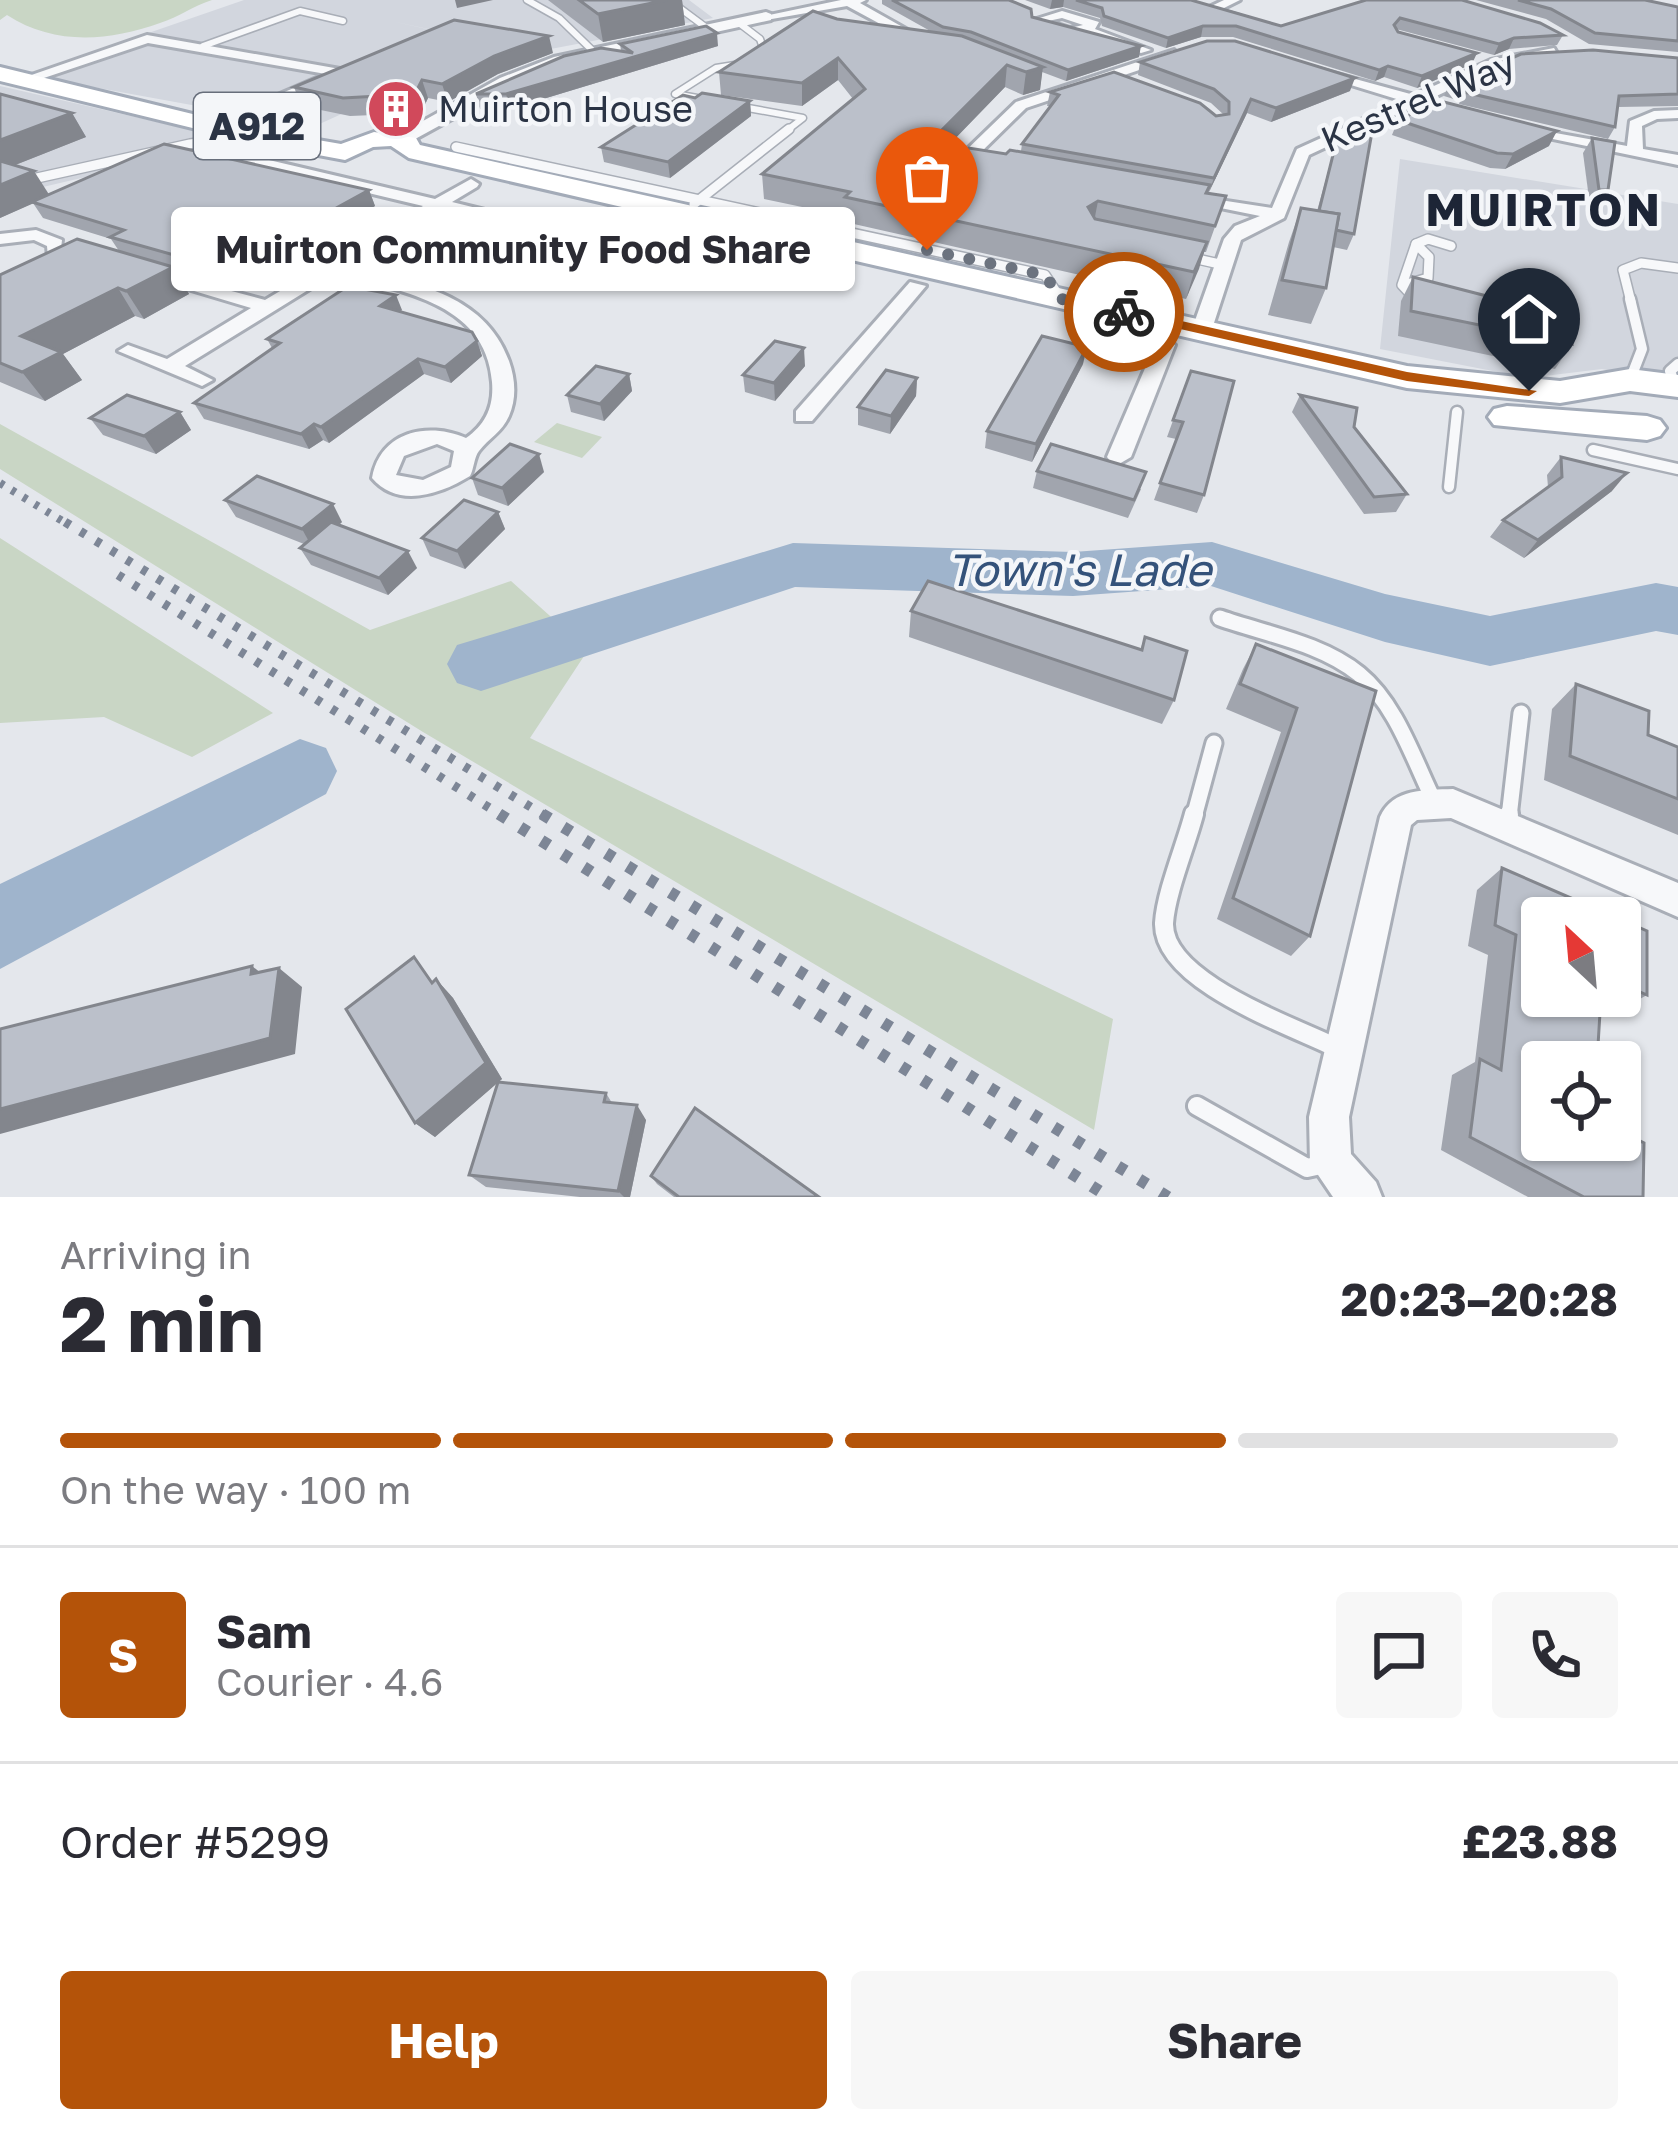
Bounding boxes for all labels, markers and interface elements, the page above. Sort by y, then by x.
street label: Kestrel Way [1314,40,1521,161]
building icon: Muirton House [365,78,427,140]
place label: Muirton House [438,87,693,130]
road number: A912 [194,93,320,159]
pin [876,127,978,250]
icon: bag [894,145,960,211]
district label: MUIRTON [1425,182,1663,236]
callout: Muirton Community Food Share [171,208,855,292]
text: Muirton Community Food Share [215,225,811,272]
courier [1064,252,1184,372]
pin [1478,268,1580,391]
icon: bike [1091,279,1157,345]
icon: home [1496,286,1562,352]
water label: Town's Lade [947,542,1214,596]
north arrow [1521,897,1641,1017]
map controls [1521,897,1641,1161]
button: locate [1521,1041,1641,1161]
text: Arriving in [60,1231,251,1278]
text: 20:23–20:28 [1341,1272,1618,1326]
text: 2 min [60,1276,264,1369]
text: On the way · 100 m [60,1466,411,1513]
button: chat [1336,1592,1462,1718]
button: phone [1492,1592,1618,1718]
text: Sam [216,1604,312,1658]
text: S [108,1628,138,1682]
text: Courier · 4.6 [216,1658,443,1705]
text: Order #5299 [60,1814,330,1868]
text: £23.88 [1461,1814,1618,1868]
button: Help [60,1971,827,2109]
button: Share [851,1971,1618,2109]

